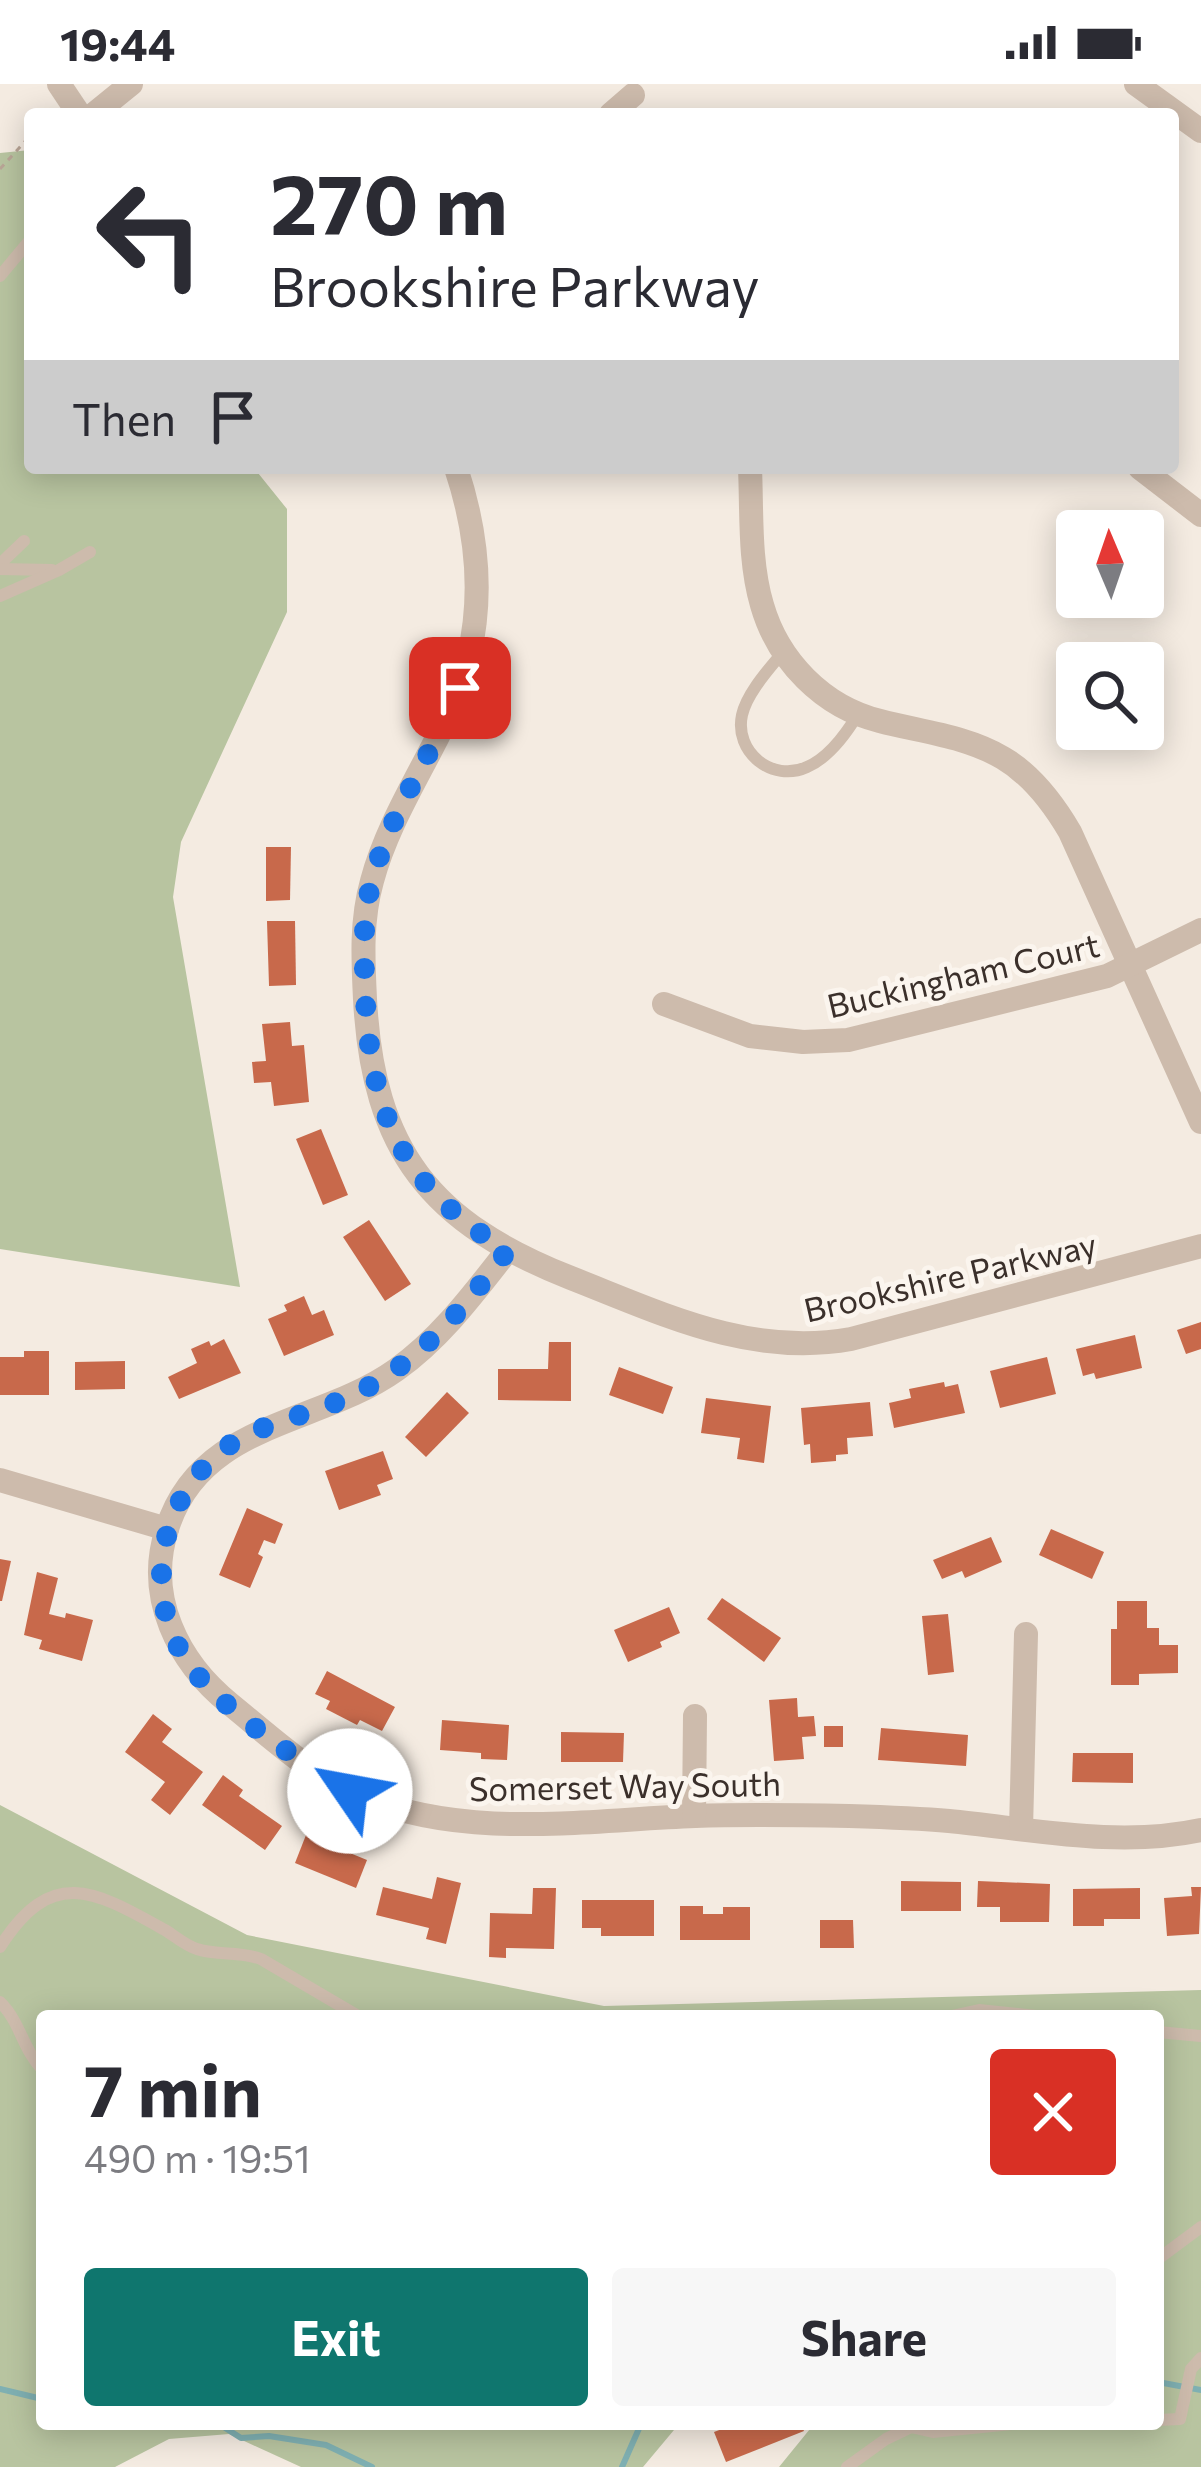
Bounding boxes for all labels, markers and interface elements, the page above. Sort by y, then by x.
text: 19:44 [60,15,175,70]
text: 270 m [270,150,508,252]
icon: left [72,156,228,312]
text: Brookshire Parkway [270,252,759,318]
icon: arrive [200,384,266,450]
text: Then [72,390,176,445]
north arrow [1056,510,1164,618]
map controls [1056,510,1164,750]
pin [409,637,511,739]
button: search [1056,642,1164,750]
icon: arrive [427,655,493,721]
street label: Buckingham Court [823,923,1103,1025]
street label: Brookshire Parkway [800,1222,1100,1330]
position arrow [287,1728,413,1854]
street label: Somerset Way South [469,1762,781,1808]
text: 7 min [84,2044,262,2132]
button: close [990,2049,1116,2175]
text: 490 m · 19:51 [84,2133,311,2181]
button: Exit [84,2268,588,2406]
button: Share [612,2268,1116,2406]

